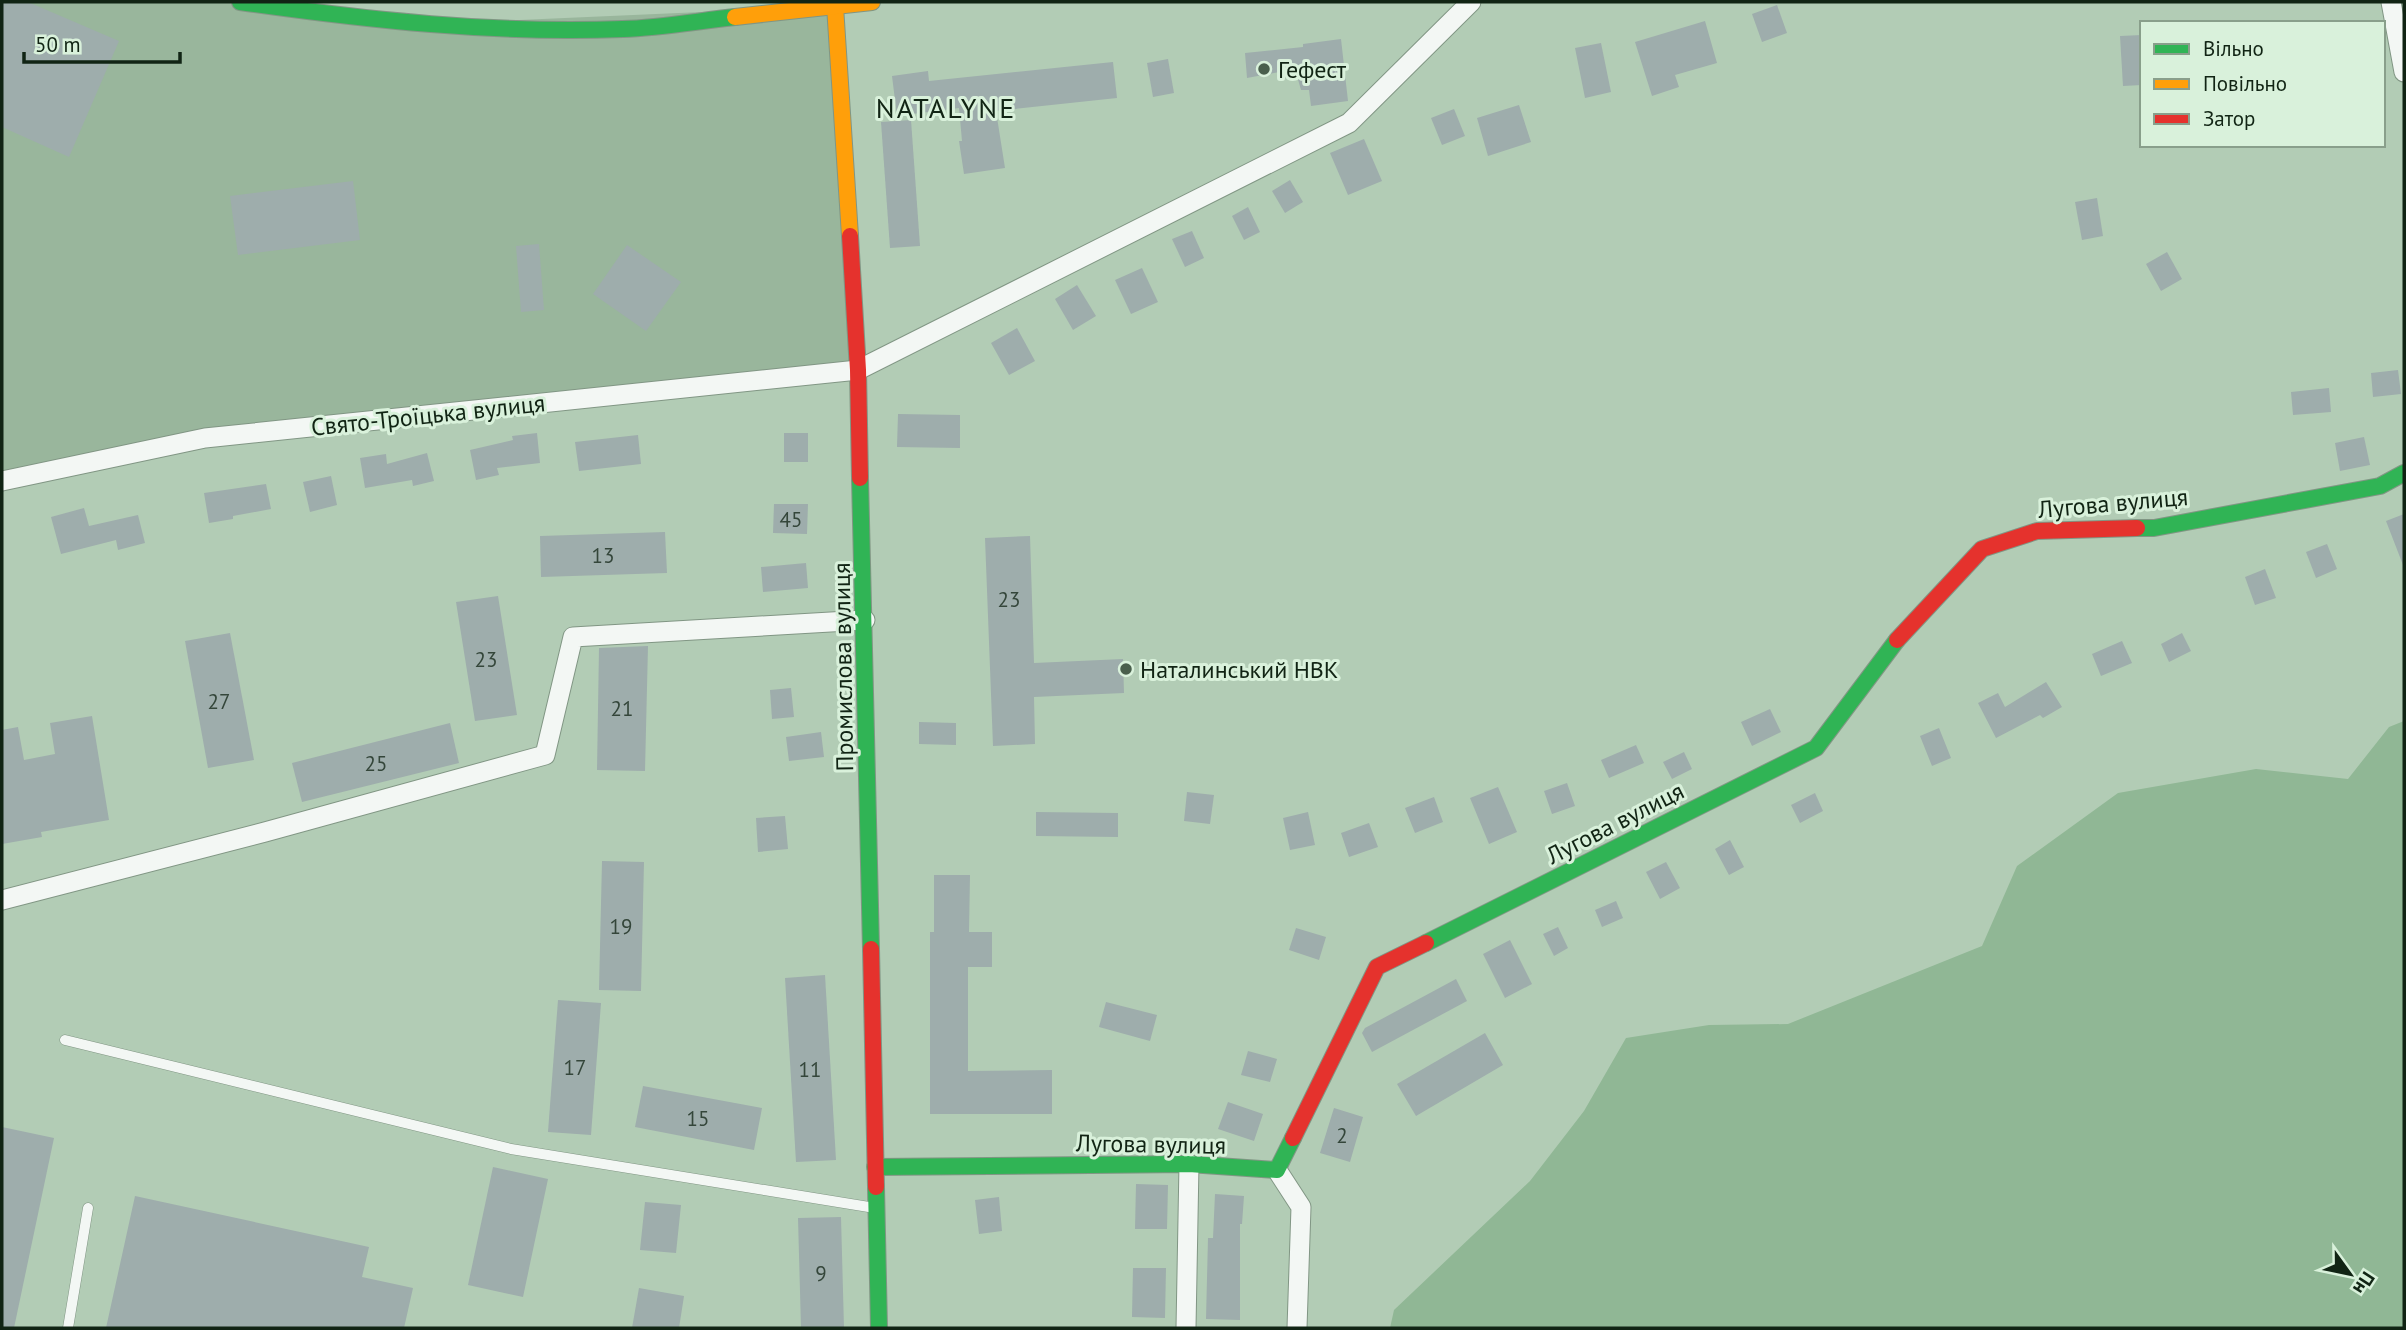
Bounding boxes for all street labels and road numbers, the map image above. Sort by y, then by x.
street label: Свято-Троїцька вулиця [309,387,547,443]
street label: Лугова вулиця [2036,481,2189,525]
street label: Промислова вулиця [826,562,860,772]
street label: Лугова вулиця [1540,775,1689,871]
street label: Лугова вулиця [1075,1127,1226,1161]

